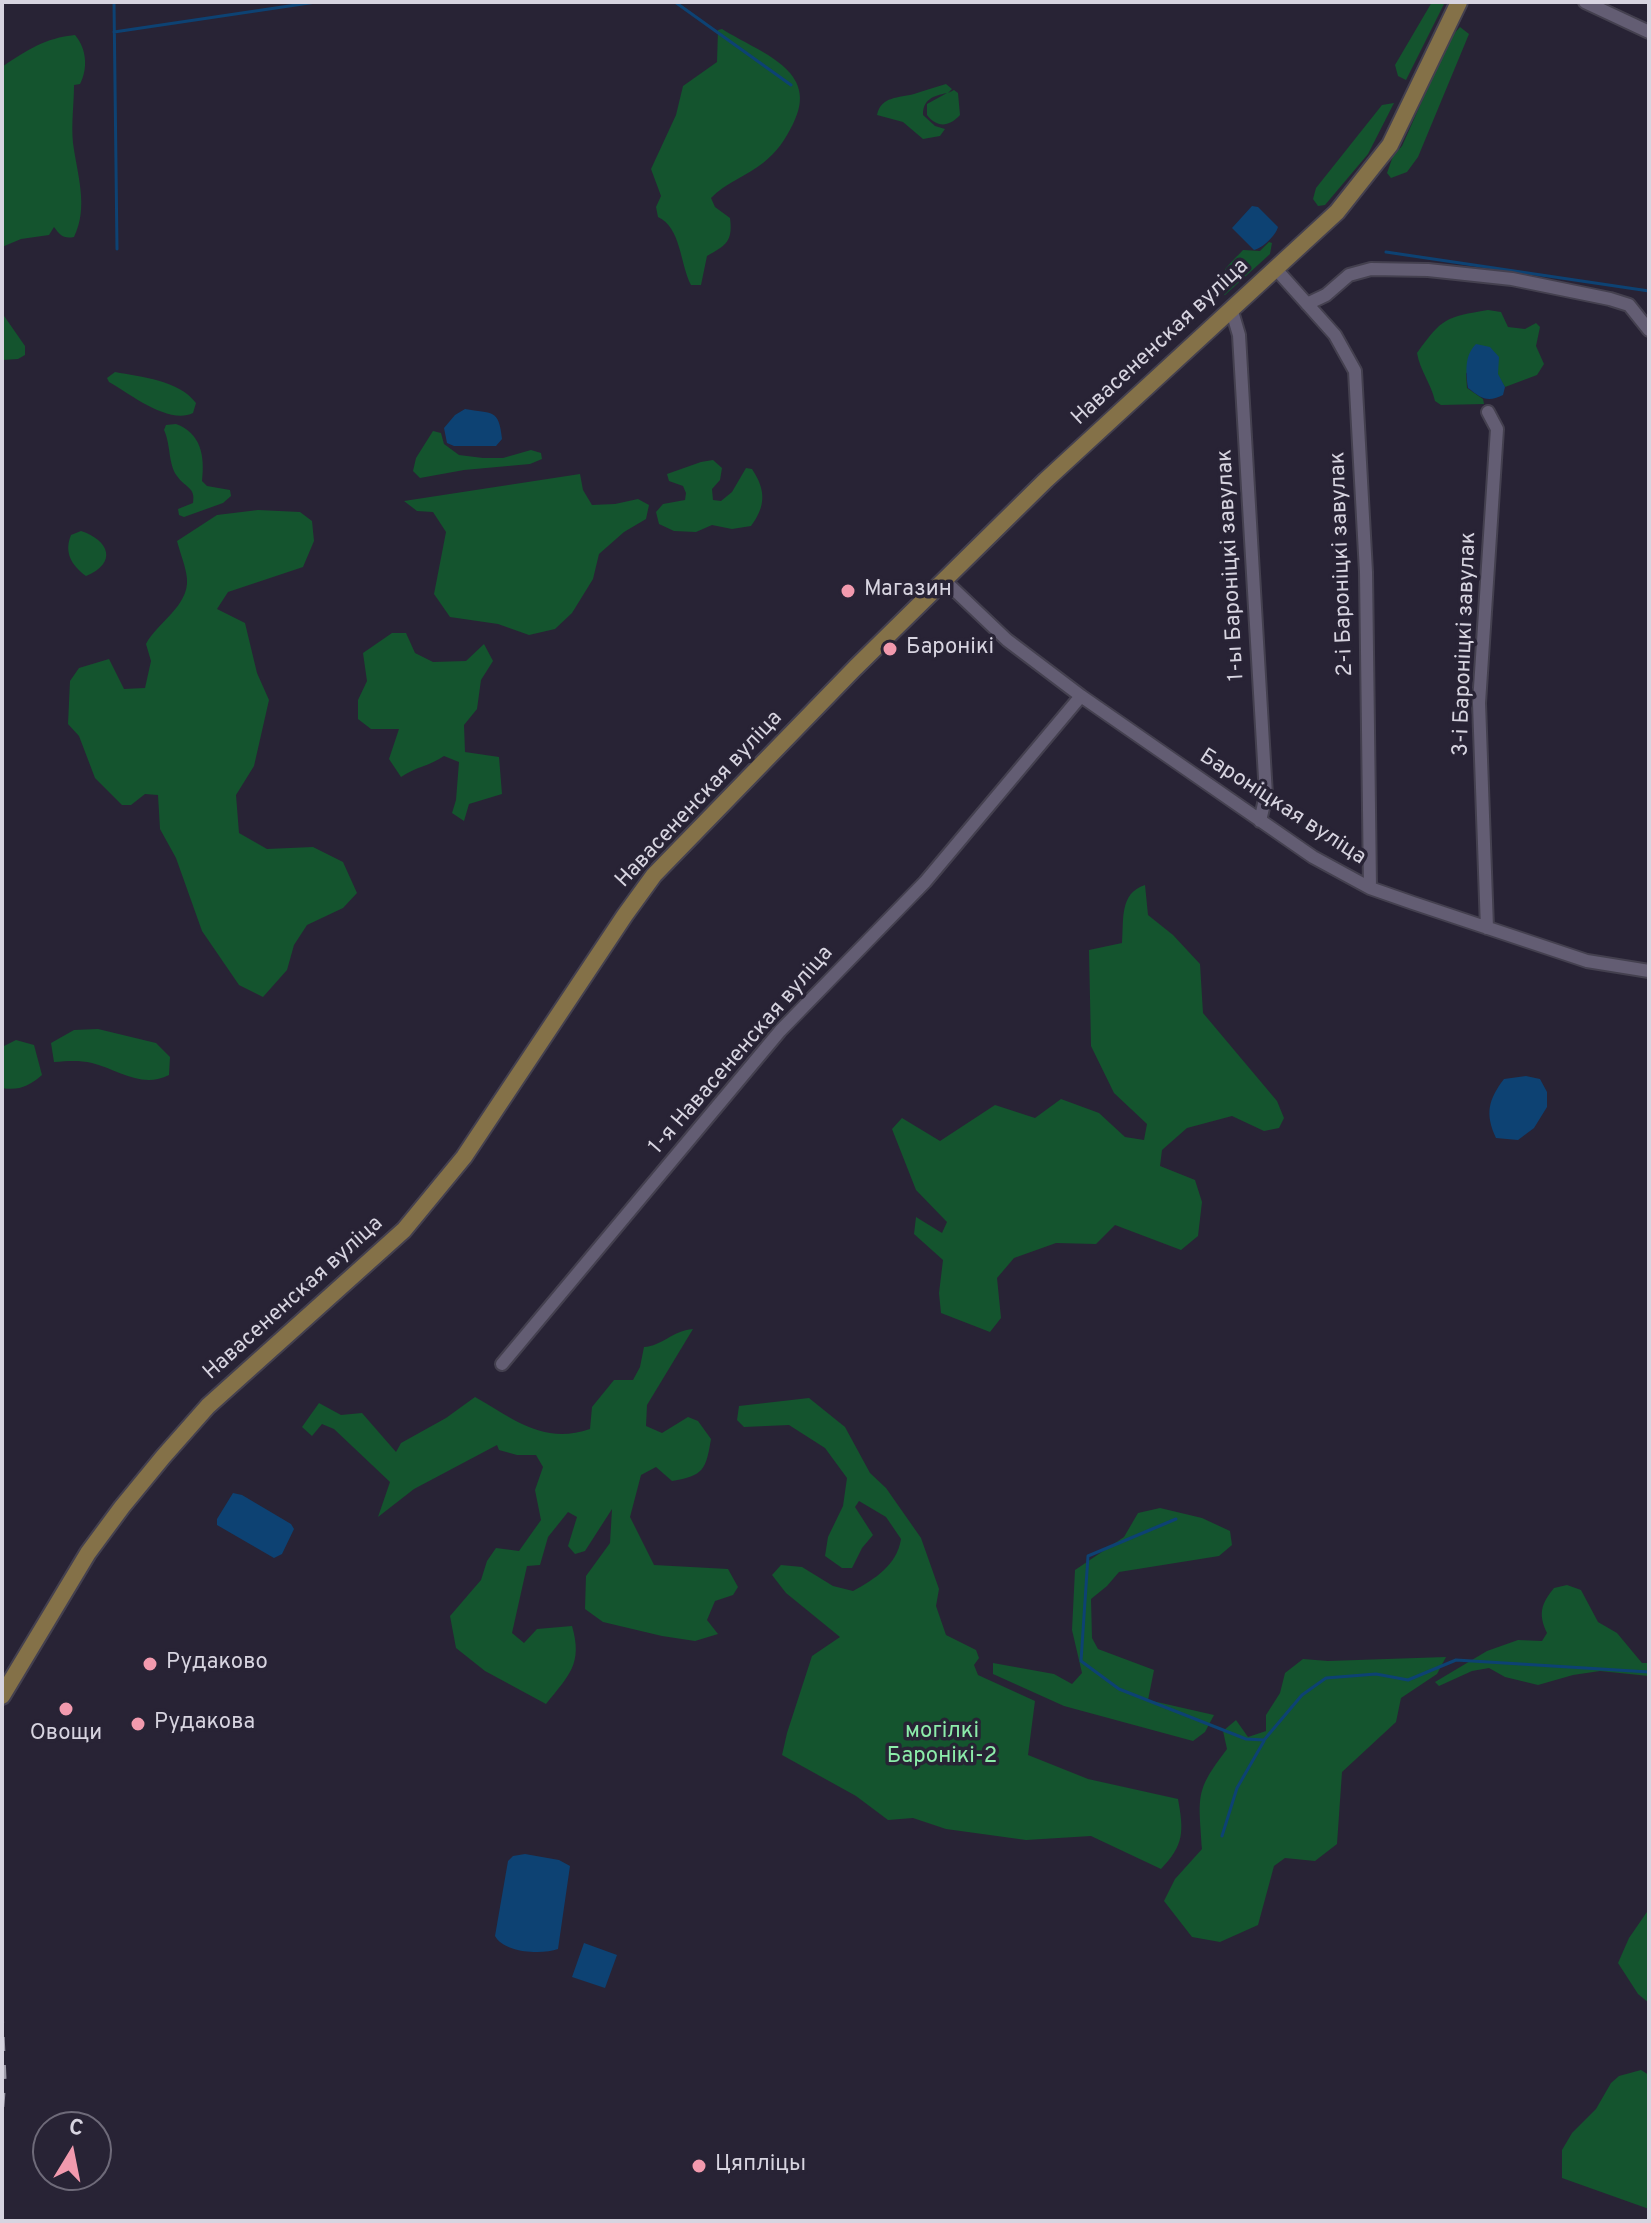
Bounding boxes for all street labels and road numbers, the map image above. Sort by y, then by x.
street label: Навасененская вуліца [1067,254,1255,432]
street label: 1-ы Бароніцкі завулак [1213,448,1251,682]
street label: 2-і Бароніцкі завулак [1326,451,1360,677]
street label: 3-і Бароніцкі завулак [1449,531,1483,757]
street label: Навасененская вуліца [611,706,789,894]
street label: Бароніцкая вуліца [1194,744,1370,872]
street label: 1-я Навасененская вуліца [644,941,840,1161]
street label: Навасененская вуліца [199,1211,389,1387]

